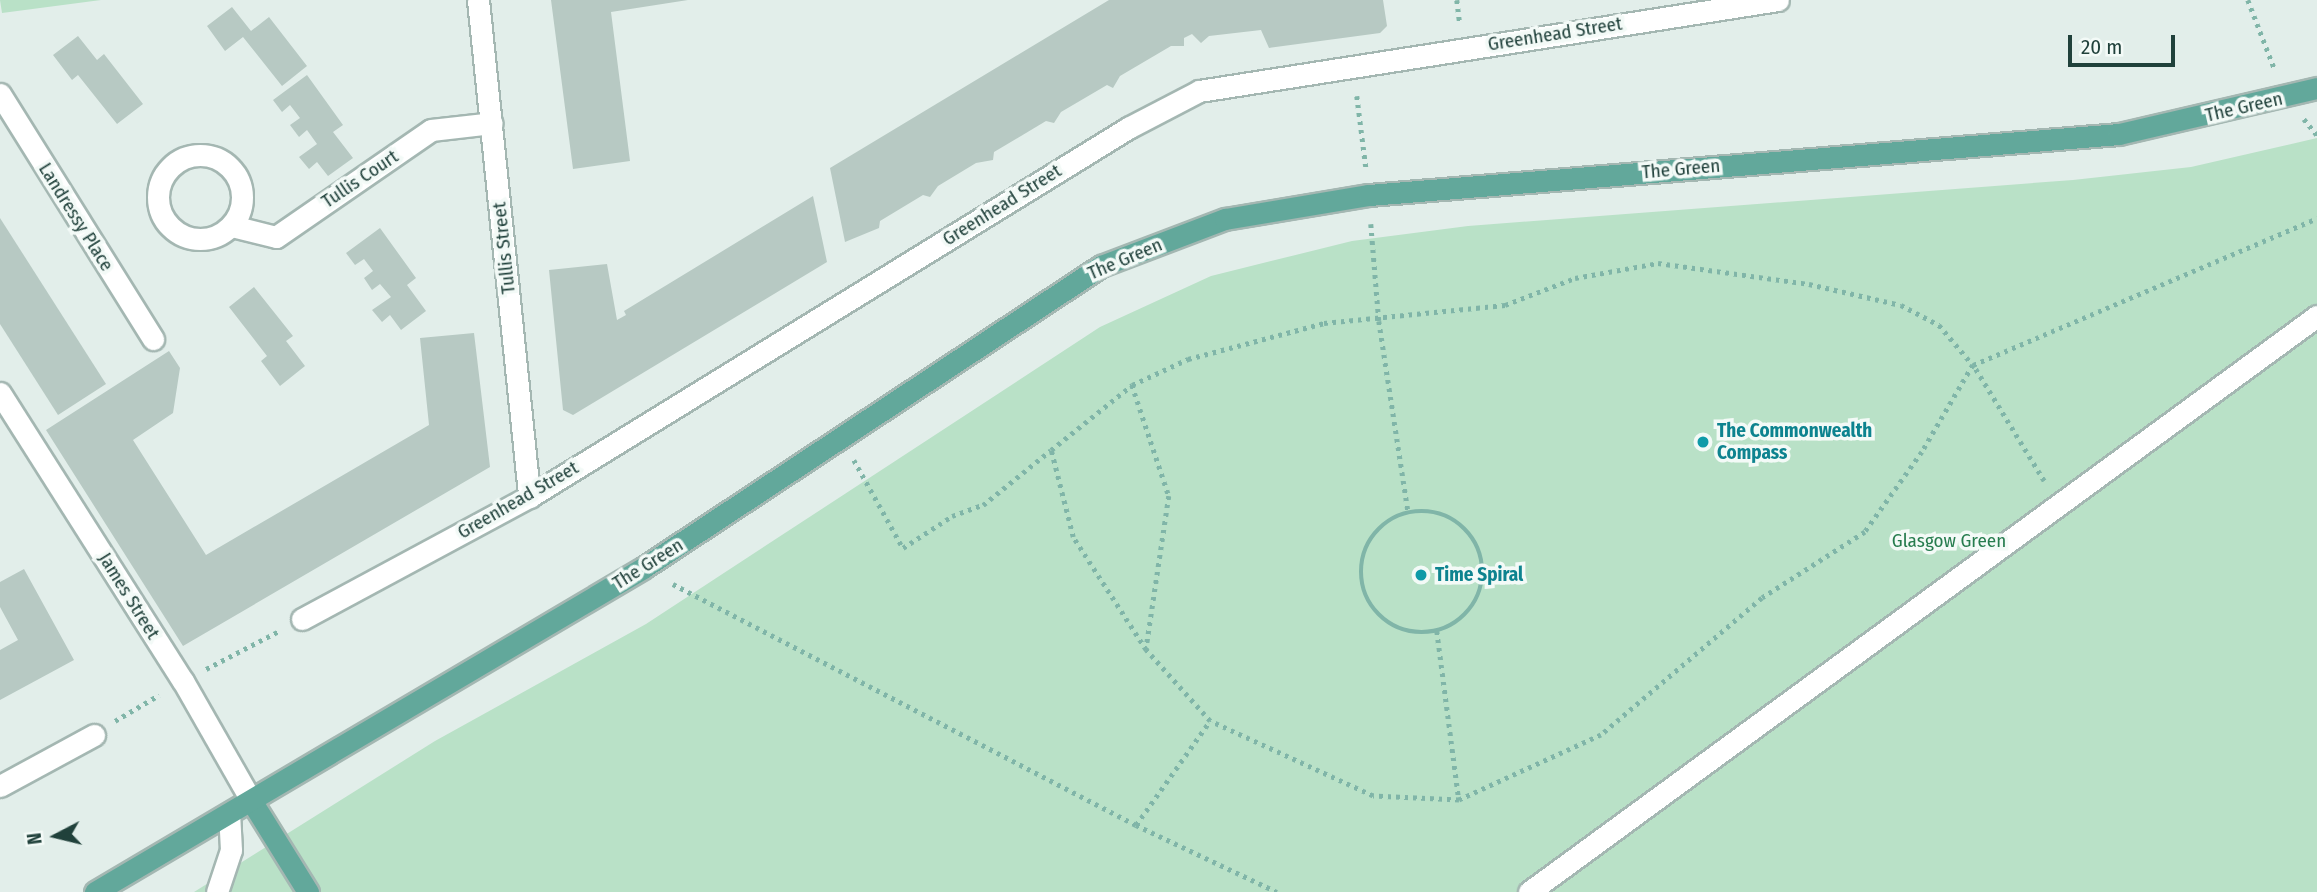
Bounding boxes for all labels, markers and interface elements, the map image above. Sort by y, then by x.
street label: Greenhead Street [1486,12,1624,56]
scale bar [2072,21,2179,65]
text: 20 m [2081,34,2122,60]
street label: The Green [2203,87,2285,127]
street label: Tullis Court [317,145,403,213]
street label: The Green [1641,154,1721,184]
street label: Landressy Place [34,159,118,275]
street label: Greenhead Street [938,159,1066,251]
street label: Tullis Street [488,201,520,295]
street label: The Green [1084,233,1166,285]
place label: The Commonwealth Compass [1717,420,1872,464]
marker: The Commonwealth Compass [1695,434,1711,450]
street label: Greenhead Street [454,456,582,544]
park label: Glasgow Green [1892,530,2006,552]
street label: The Green [609,534,687,594]
street label: James Street [93,548,165,644]
place label: Time Spiral [1435,564,1523,586]
marker: Time Spiral [1413,567,1429,583]
north arrow [21,801,91,871]
text: N [23,832,47,846]

